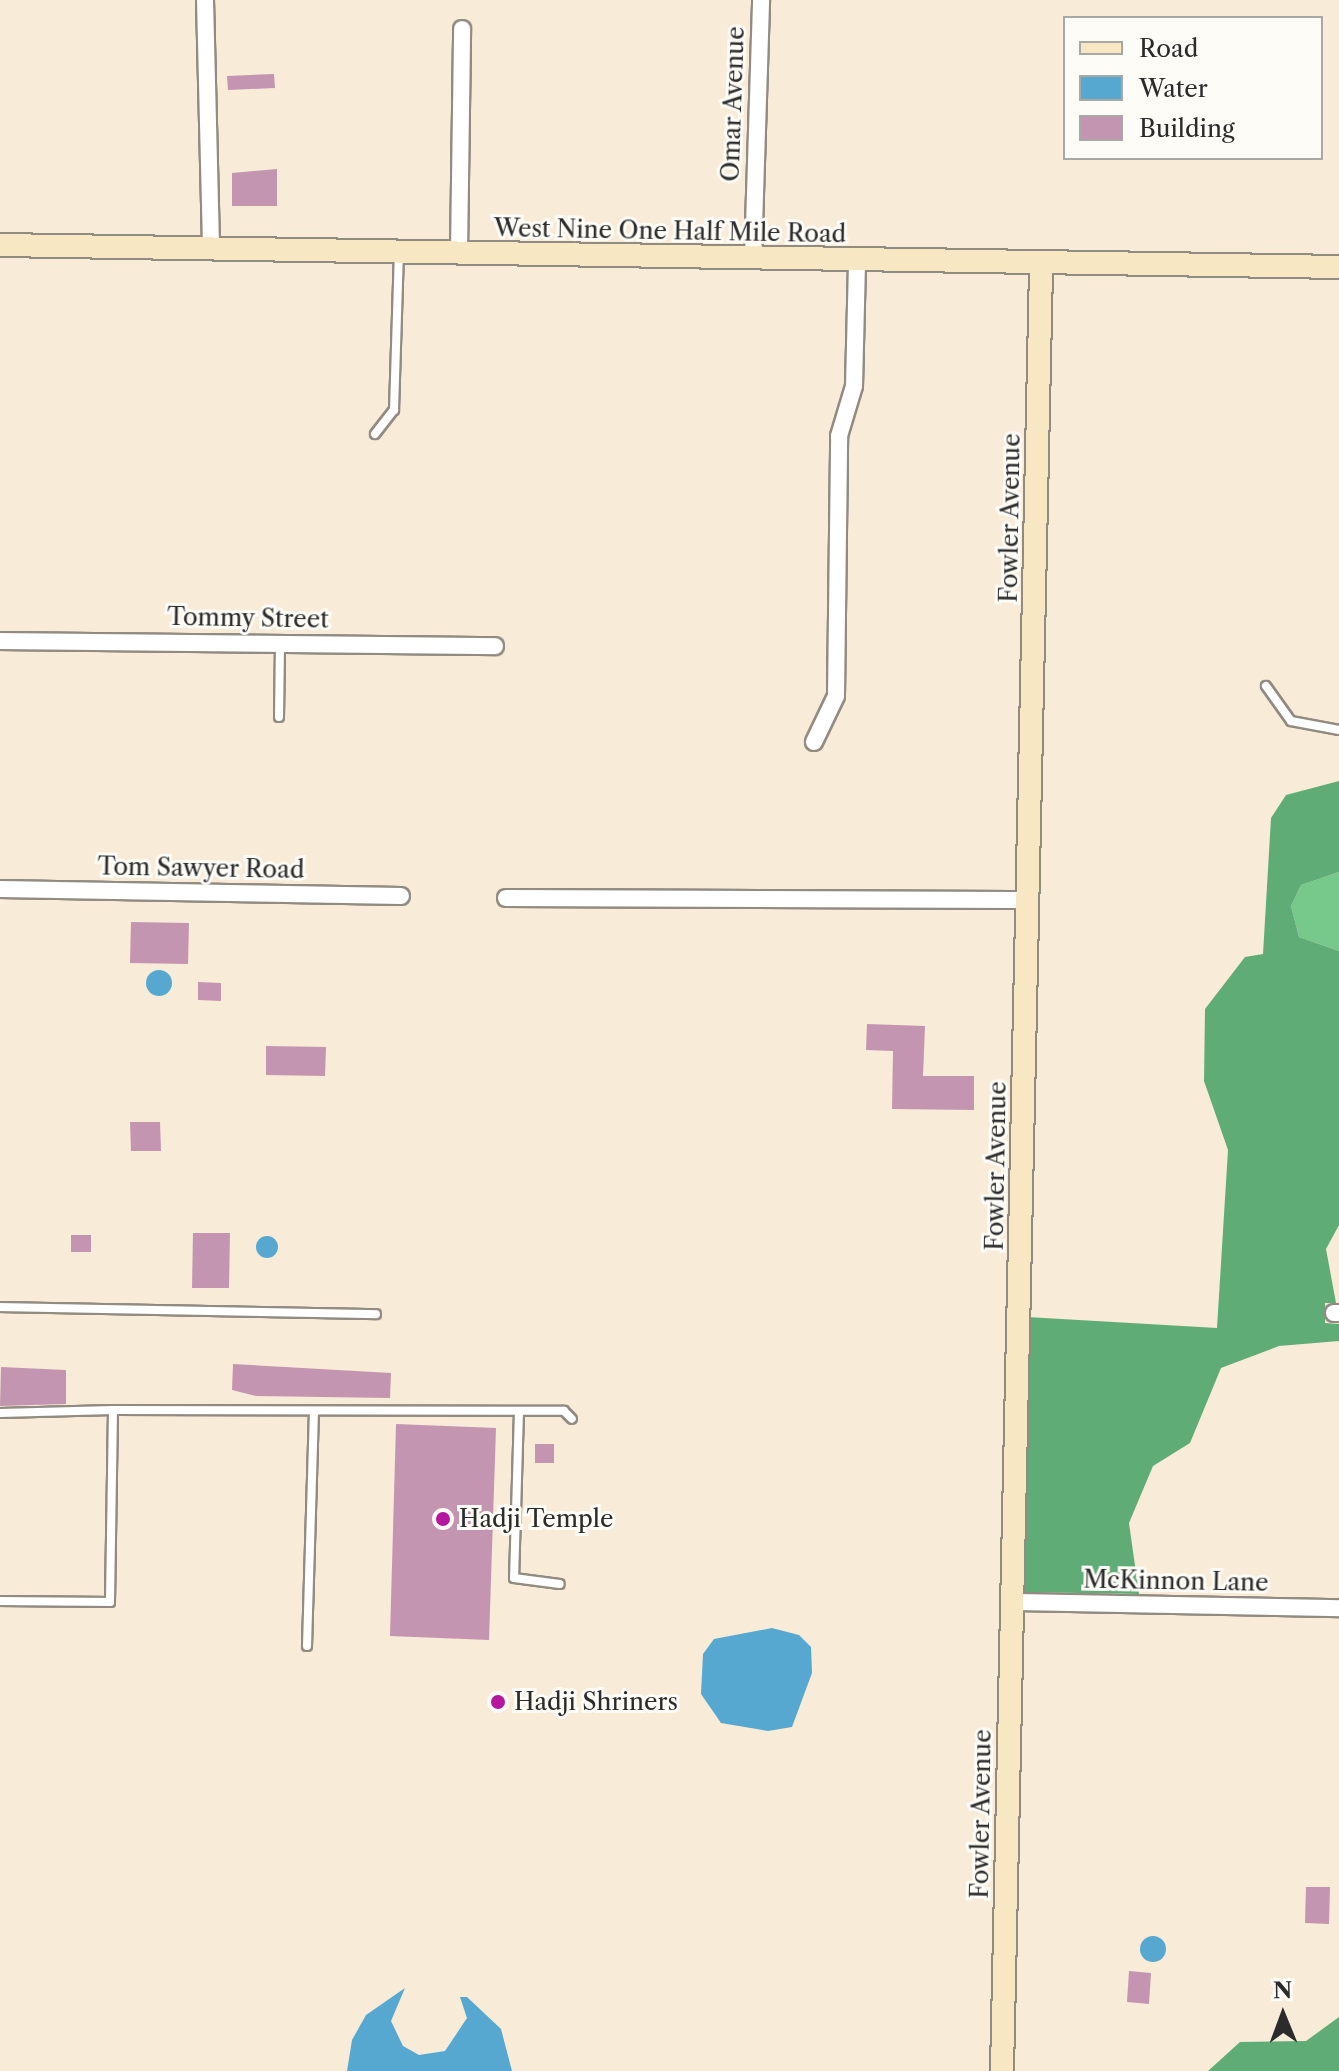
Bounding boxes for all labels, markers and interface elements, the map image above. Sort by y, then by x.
legend [1063,16,1323,160]
street label: Omar Avenue [716,25,750,183]
text: Road [1139,34,1198,63]
text: Water [1139,74,1208,103]
text: Building [1139,114,1235,143]
street label: West Nine One Half Mile Road [494,214,846,248]
street label: Fowler Avenue [994,432,1026,604]
street label: Tommy Street [167,602,329,634]
street label: Tom Sawyer Road [97,852,305,884]
street label: Fowler Avenue [980,1080,1012,1252]
place label: Hadji Temple [459,1505,614,1533]
marker: Hadji Temple [434,1510,452,1528]
street label: McKinnon Lane [1083,1565,1269,1597]
place label: Hadji Shriners [514,1688,678,1716]
marker: Hadji Shriners [489,1693,507,1711]
street label: Fowler Avenue [965,1728,997,1900]
north arrow [1243,1975,1323,2055]
text: N [1273,1977,1292,2004]

